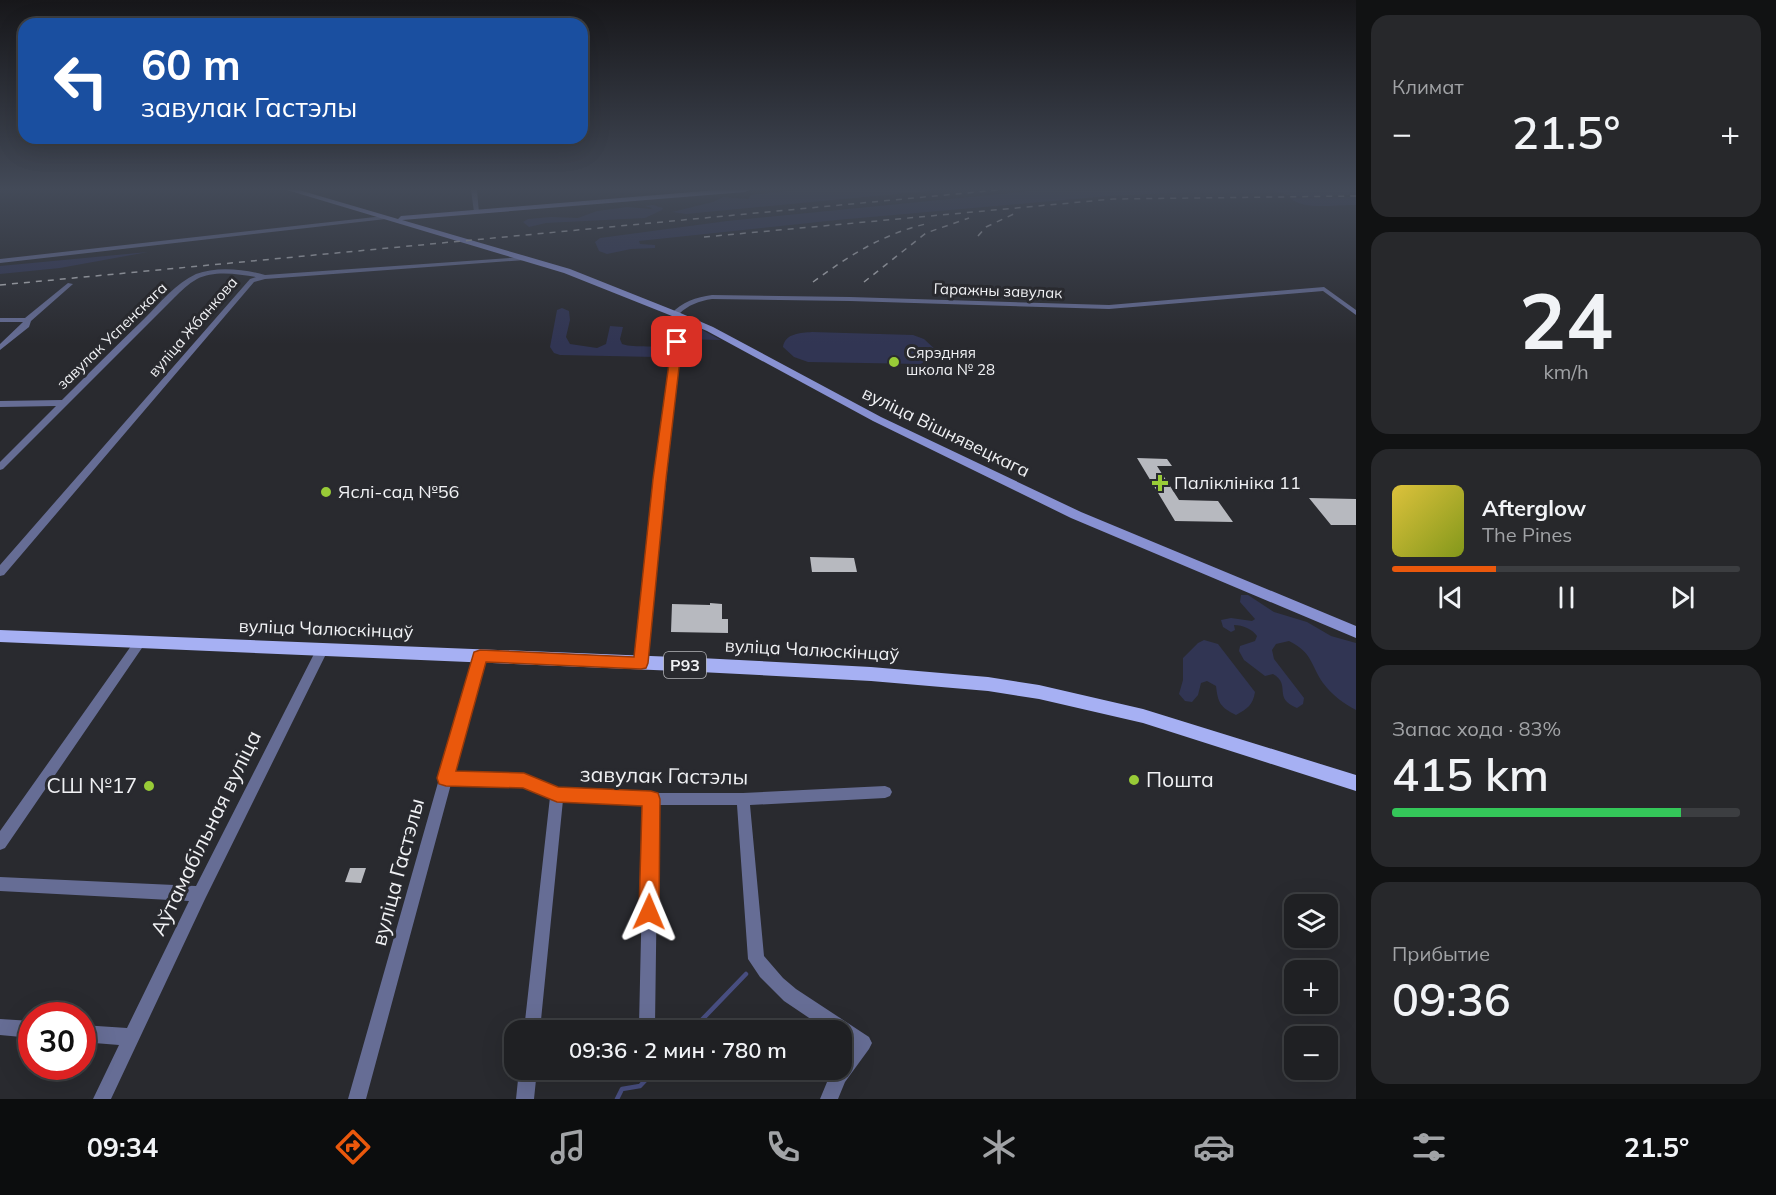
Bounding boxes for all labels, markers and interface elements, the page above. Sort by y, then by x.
text: 60 m [141,38,241,91]
icon: left [42,42,120,120]
text: Климат [1392,74,1464,99]
text: завулак Гастэлы [141,90,357,124]
text: 21.5° [1512,104,1620,160]
text: − [1392,112,1412,153]
text: + [1720,112,1740,153]
text: 24 [1519,271,1613,369]
street label: вуліца Жбанкова [144,273,241,381]
street label: завулак Успенскага [52,278,171,393]
street label: Гаражны завулак [933,279,1064,302]
pin [651,316,702,367]
icon: arrive [660,325,693,358]
place label: Сярэдняя школа № 28 [906,343,995,379]
marker: Сярэдняя школа № 28 [887,355,901,369]
text: km/h [1543,359,1589,384]
street label: вуліца Вішнявецкага [859,381,1034,482]
place label: Паліклініка 11 [1174,471,1301,494]
marker: Паліклініка 11 [1151,474,1169,492]
place label: Яслі-сад №56 [338,480,459,503]
marker: Яслі-сад №56 [319,485,333,499]
text: Afterglow [1482,494,1586,522]
text: The Pines [1482,522,1572,547]
icon: previous [1434,581,1467,614]
icon: pause [1550,581,1583,614]
icon: next [1666,581,1699,614]
street label: вуліца Чалюскінцаў [238,614,414,643]
street label: вуліца Чалюскінцаў [724,633,900,666]
road number: Р93 [664,652,706,678]
text: Запас хода · 83% [1392,716,1561,741]
street label: Аўтамабільная вуліца [144,726,266,939]
text: 415 km [1392,746,1549,802]
street label: завулак Гастэлы [580,761,748,789]
place label: Пошта [1146,766,1214,792]
place label: СШ №17 [46,772,137,798]
marker: Пошта [1127,773,1141,787]
marker: СШ №17 [142,779,156,793]
street label: вуліца Гастэлы [365,795,429,948]
position arrow [617,880,681,944]
map controls [1284,894,1338,1080]
button: layers [1284,894,1338,948]
text: Прибытие [1392,941,1490,966]
button: + [1284,960,1338,1014]
text: 09:36 [1392,971,1511,1027]
speed limit sign: 30 [18,1002,96,1080]
button: − [1284,1026,1338,1080]
text: 09:36 · 2 мин · 780 m [569,1036,787,1064]
icon: directions [332,1126,374,1168]
icon: music [547,1126,589,1168]
icon: phone [762,1126,804,1168]
icon: climate [978,1126,1020,1168]
icon: car [1193,1126,1235,1168]
icon: filters [1408,1126,1450,1168]
text: 09:34 [87,1130,158,1164]
text: 21.5° [1624,1130,1689,1164]

